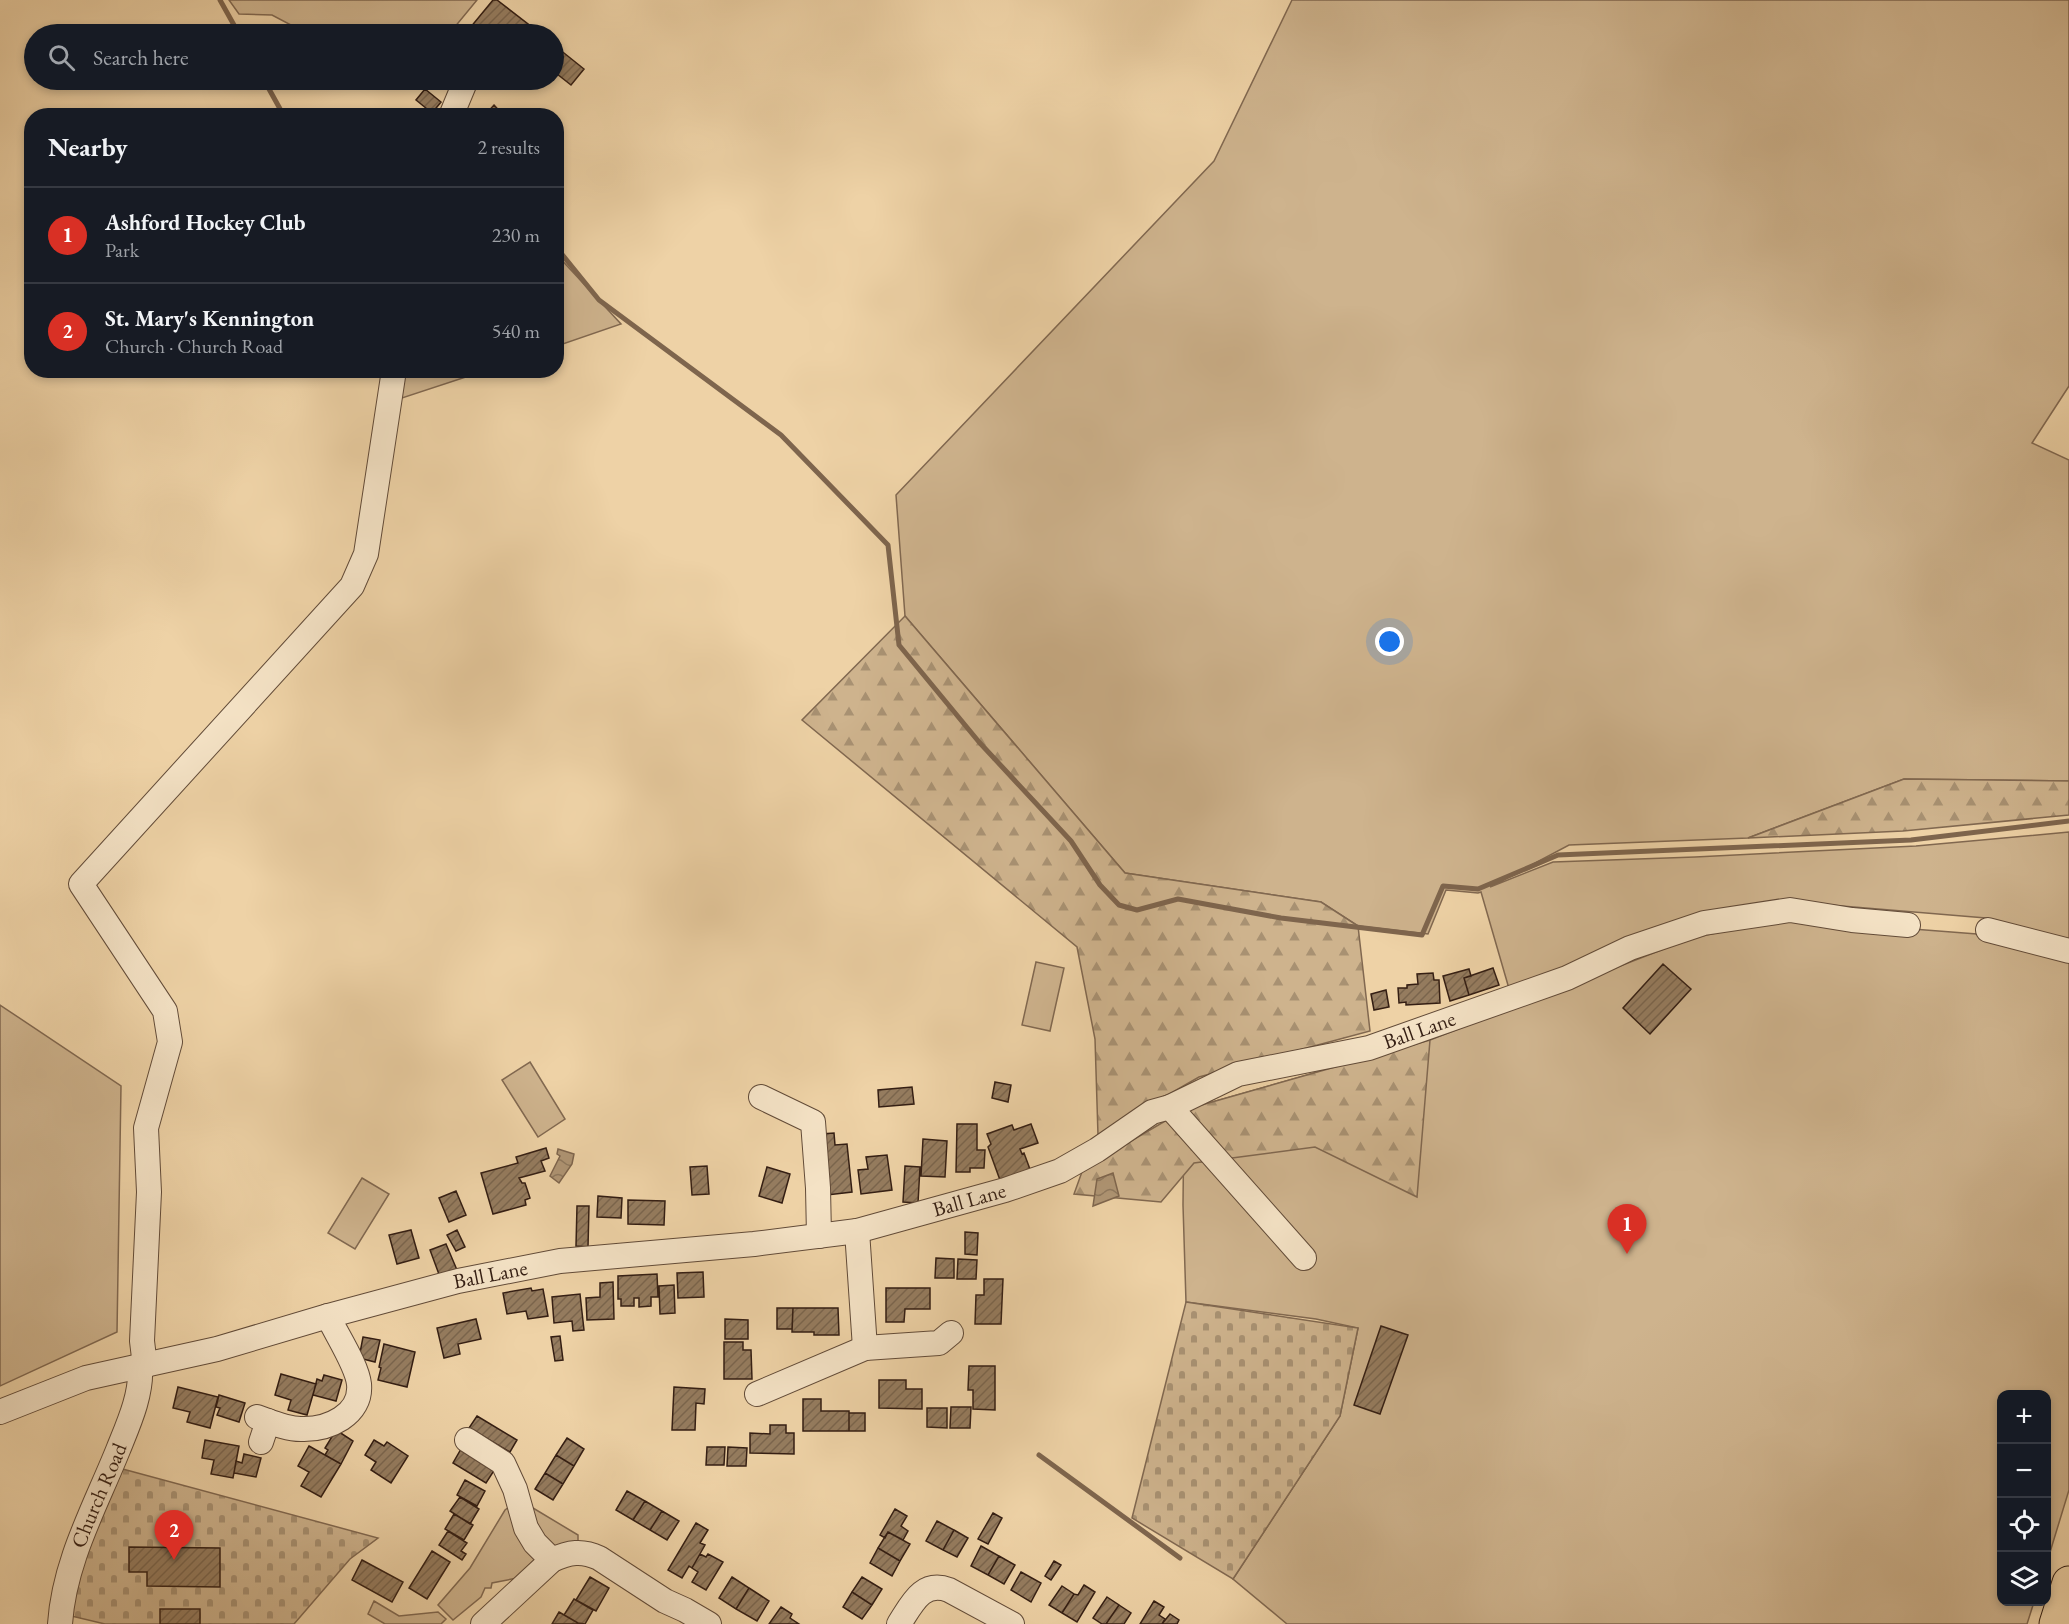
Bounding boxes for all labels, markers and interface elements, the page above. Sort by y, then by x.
search box [24,24,564,90]
icon: search [45,41,78,74]
text: Search here [93,43,188,72]
text: Nearby [48,130,128,164]
text: 2 results [477,134,540,160]
text: Ashford Hockey Club [105,208,306,237]
text: 1 [62,222,73,248]
text: 230 m [492,222,540,248]
text: Park [105,237,139,263]
text: St. Mary's Kennington [105,304,314,333]
text: 2 [62,318,73,344]
text: 540 m [492,318,540,344]
text: Church · Church Road [105,333,283,359]
your location [1375,627,1404,656]
street label: Ball Lane [1379,1004,1459,1055]
street label: Ball Lane [929,1176,1009,1222]
pin: 1 [1608,1204,1646,1254]
street label: Ball Lane [451,1254,530,1295]
map controls [1997,1390,2051,1606]
button: + [1997,1390,2051,1444]
street label: Church Road [64,1439,133,1551]
button: − [1997,1444,2051,1498]
button: locate [1997,1498,2051,1552]
pin: 2 [154,1510,194,1560]
button: layers [1997,1552,2051,1606]

